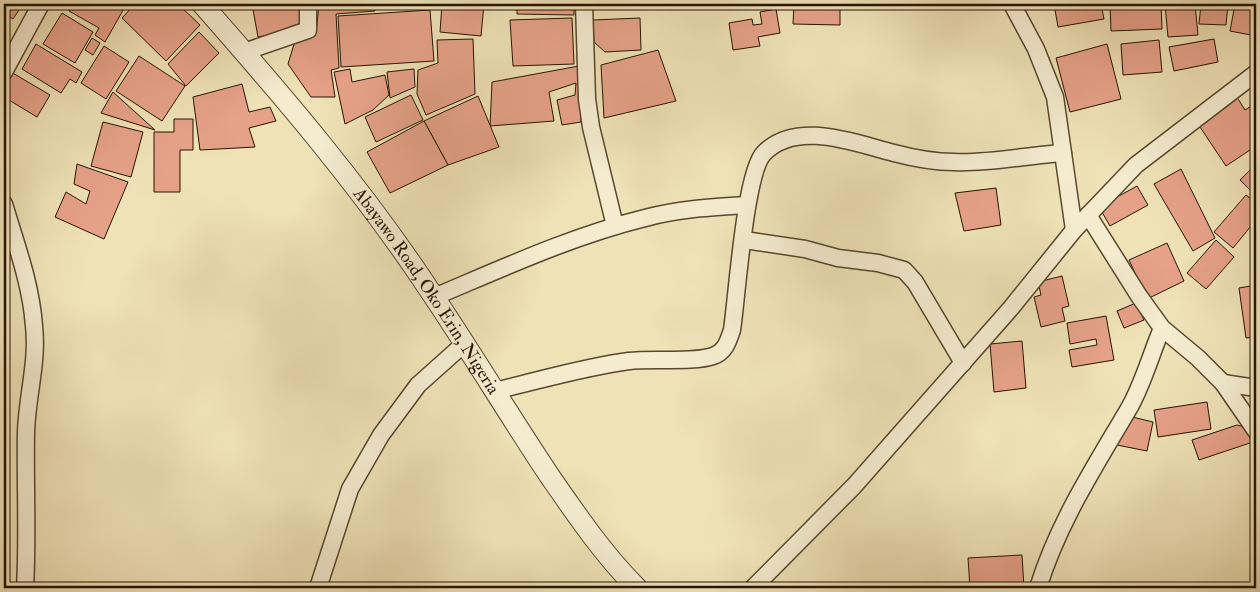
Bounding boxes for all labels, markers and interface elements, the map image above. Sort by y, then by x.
street label: Abayawo Road, Oko Erin, Nigeria [347,182,505,399]

